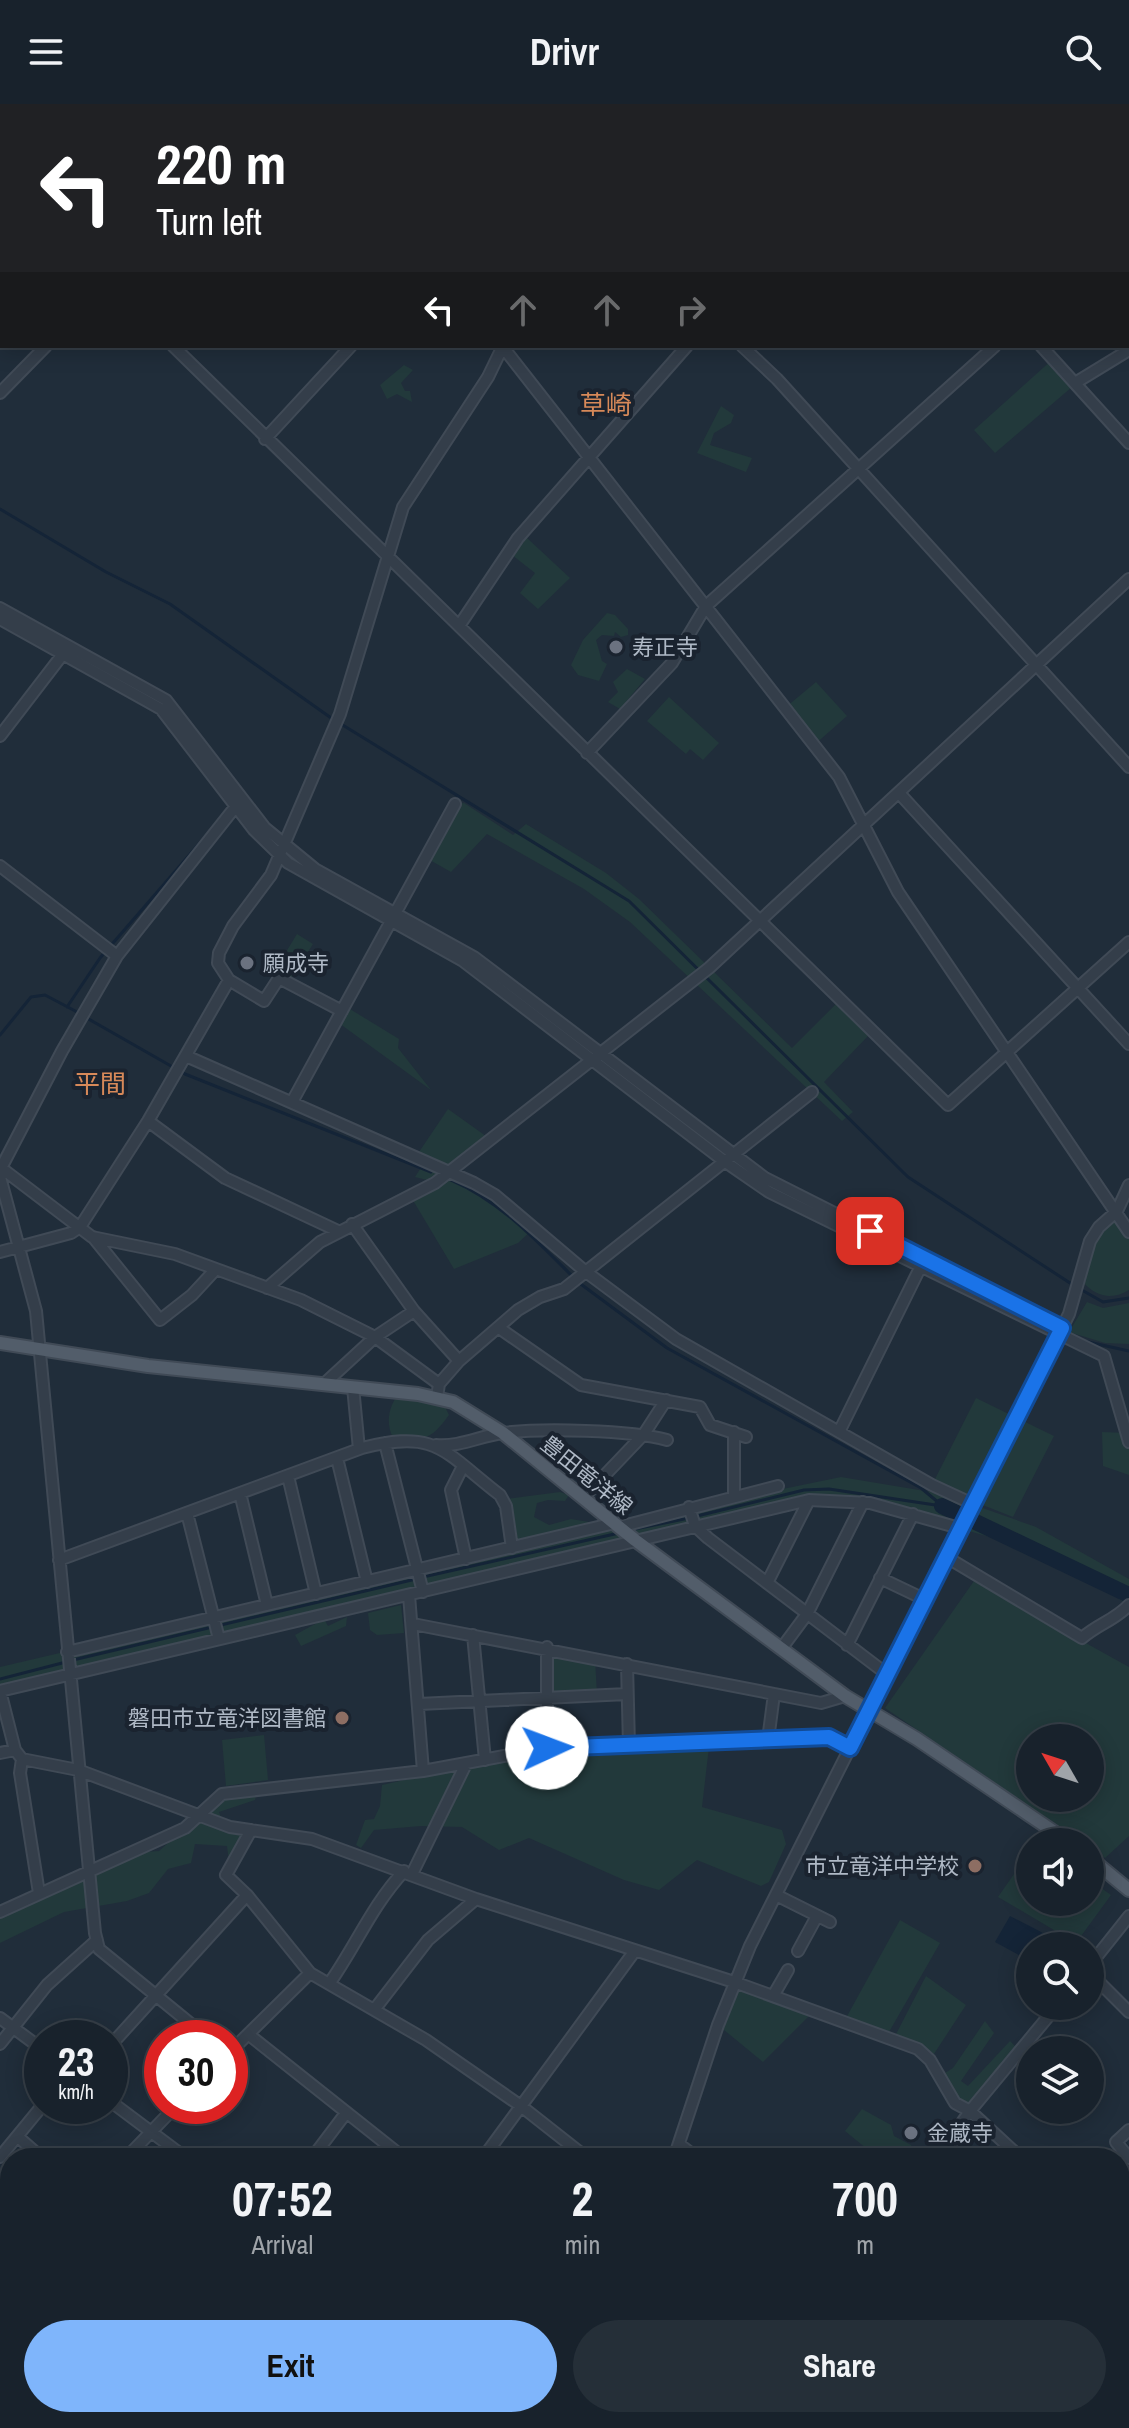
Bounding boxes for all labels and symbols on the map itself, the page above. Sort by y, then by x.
district label: 草崎 [580,387,632,422]
place label: 寿正寺 [632,632,698,662]
marker: 寿正寺 [607,638,625,656]
place label: 願成寺 [263,948,329,978]
marker: 願成寺 [238,954,256,972]
district label: 平間 [74,1066,126,1101]
pin [836,1197,904,1265]
street label: 豊田竜洋線 [535,1429,639,1521]
place label: 磐田市立竜洋図書館 [128,1703,326,1733]
position arrow [505,1706,589,1790]
marker: 磐田市立竜洋図書館 [333,1709,351,1727]
north arrow [1016,1724,1104,1812]
place label: 市立竜洋中学校 [805,1851,959,1881]
marker: 市立竜洋中学校 [966,1857,984,1875]
speed limit sign: 30 [144,2020,248,2124]
place label: 金蔵寺 [927,2118,993,2148]
marker: 金蔵寺 [902,2124,920,2142]

